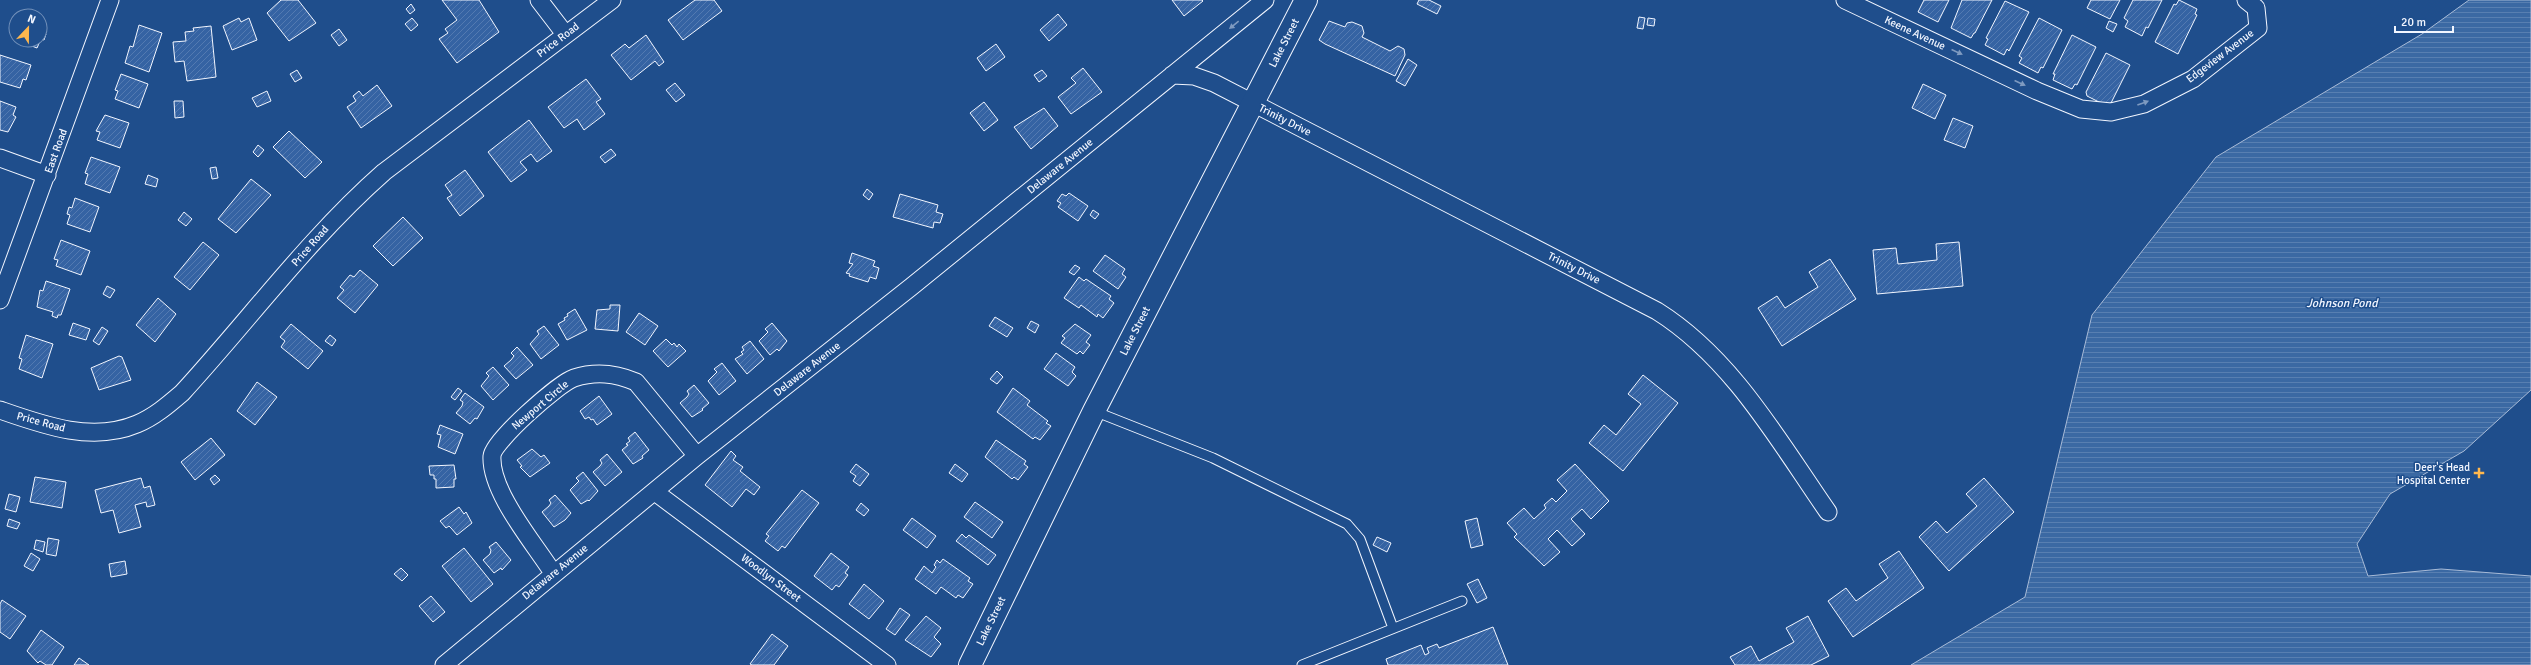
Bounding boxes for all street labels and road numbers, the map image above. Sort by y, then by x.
street label: Keene Avenue [1882,13,1948,53]
street label: Lake Street [1266,16,1302,70]
street label: Price Road [534,20,582,60]
street label: Edgeview Avenue [2184,26,2256,86]
street label: Trinity Drive [1257,101,1313,139]
street label: East Road [42,127,70,175]
street label: Delaware Avenue [1024,135,1096,197]
street label: Price Road [289,223,331,269]
street label: Trinity Drive [1546,249,1602,287]
street label: Lake Street [1117,304,1153,358]
street label: Delaware Avenue [771,339,843,399]
street label: Newport Circle [509,377,571,433]
street label: Price Road [15,409,67,435]
street label: Delaware Avenue [519,541,591,603]
street label: Woodlyn Street [739,551,804,605]
street label: Lake Street [974,594,1009,648]

